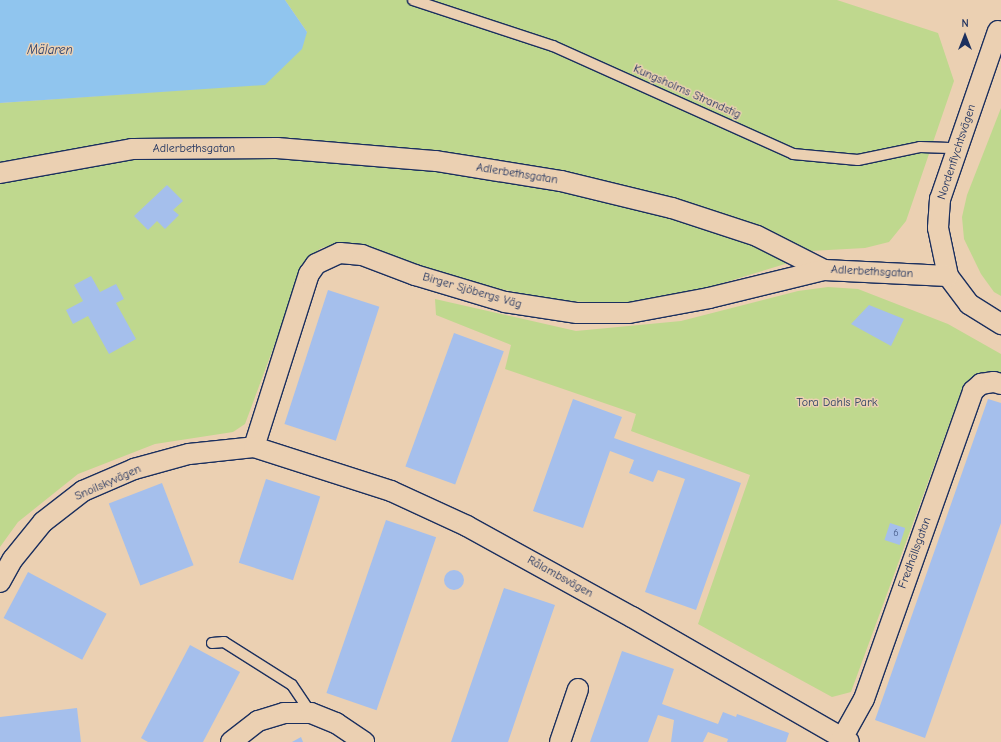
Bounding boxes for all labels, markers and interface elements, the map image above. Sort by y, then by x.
north arrow [945,16,985,56]
text: N [961,17,969,30]
water label: Mälaren [27,42,73,58]
street label: Kungsholms Strandstig [631,62,743,122]
street label: Nordenflychtsvägen [935,102,979,202]
street label: Adlerbethsgatan [153,142,235,156]
street label: Adlerbethsgatan [475,160,559,188]
street label: Adlerbethsgatan [830,263,914,281]
street label: Birger Sjöbergs Väg [421,270,523,312]
park label: Tora Dahls Park [796,396,878,410]
street label: Snoilskyvägen [73,462,143,504]
street label: Fredhällsgatan [895,515,935,591]
house number: 6 [893,528,899,540]
street label: Rålambsvägen [524,553,596,601]

